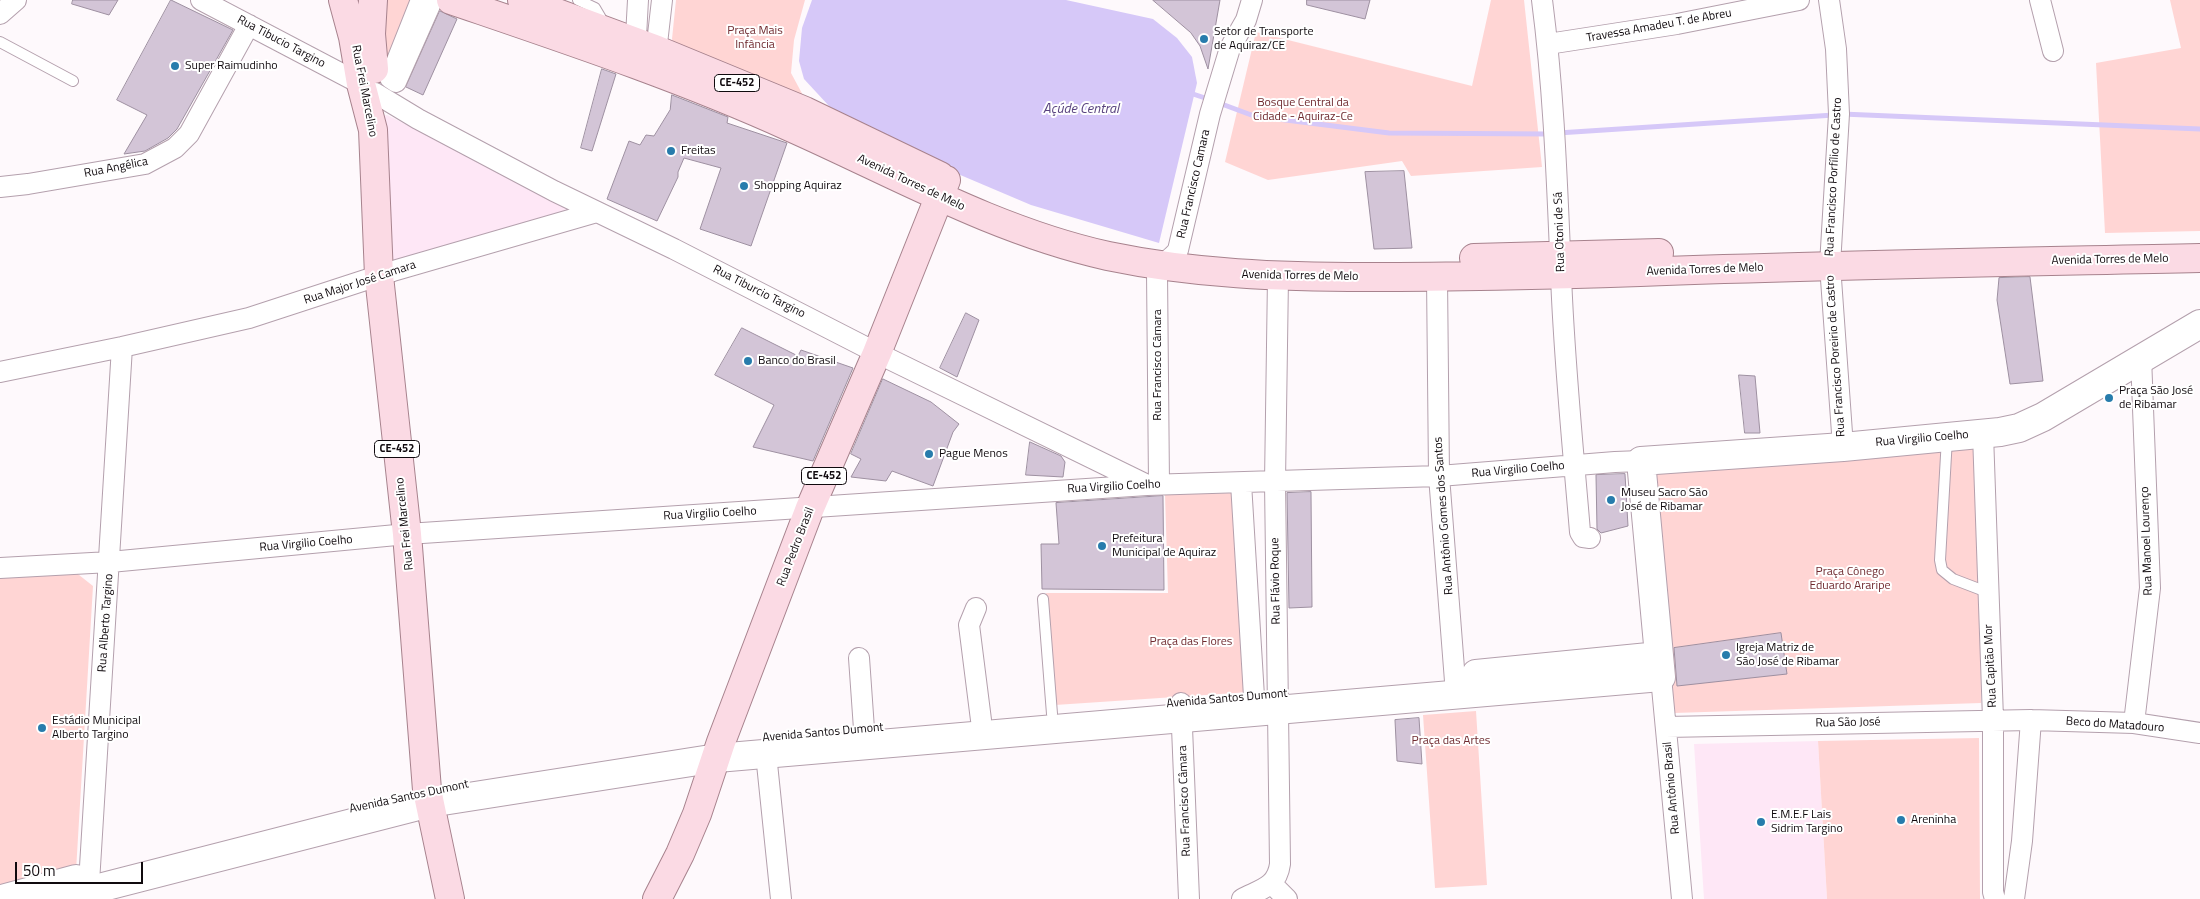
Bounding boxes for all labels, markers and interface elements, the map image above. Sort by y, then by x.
street label: Travessa Amadeu T. de Abreu [1585,6,1733,46]
street label: Rua Tibucio Targino [234,13,328,71]
park label: Praça Mais Infância [727,24,783,52]
place label: Setor de Transporte de Aquiraz/CE [1214,25,1313,53]
marker: Setor de Transporte de Aquiraz/CE [1198,33,1210,45]
street label: Rua Frei Marcelino [348,44,380,138]
place label: Super Raimudinho [185,59,278,73]
marker: Super Raimudinho [169,60,181,72]
road number: CE-452 [714,75,760,92]
park label: Bosque Central da Cidade - Aquiraz-Ce [1253,96,1353,124]
street label: Rua Francisco Porfílio de Castro [1823,97,1845,257]
water label: Açúde Central [1043,102,1119,118]
street label: Rua Francisco Camara [1174,128,1214,240]
place label: Freitas [681,144,716,158]
marker: Freitas [665,145,677,157]
street label: Avenida Torres de Melo [855,152,967,214]
street label: Rua Angélica [83,155,149,181]
place label: Shopping Aquiraz [754,179,842,193]
marker: Shopping Aquiraz [738,180,750,192]
street label: Rua Otoni de Sá [1551,192,1569,272]
street label: Avenida Torres de Melo [2051,252,2169,268]
street label: Rua Major José Camara [302,258,418,308]
street label: Avenida Torres de Melo [1646,261,1764,279]
street label: Rua Tiburcio Targino [710,262,808,322]
street label: Avenida Torres de Melo [1241,268,1359,284]
street label: Rua Francisco Poreirio de Castro [1823,275,1849,437]
street label: Rua Francisco Câmara [1151,309,1165,421]
place label: Banco do Brasil [758,354,836,368]
marker: Banco do Brasil [742,355,754,367]
place label: Praça São José de Ribamar [2119,384,2193,412]
marker: Praça São José de Ribamar [2103,392,2115,404]
street label: Rua Virgilio Coelho [1875,428,1969,450]
street label: Rua Antônio Gomes dos Santos [1431,436,1457,596]
road number: CE-452 [374,440,420,458]
place label: Pague Menos [939,447,1008,461]
marker: Pague Menos [923,448,935,460]
street label: Rua Virgilio Coelho [1471,459,1565,481]
road number: CE-452 [802,468,846,484]
street label: Rua Frei Marcelino [393,477,417,571]
street label: Rua Virgilio Coelho [1067,477,1161,497]
place label: Museu Sacro São José de Ribamar [1621,486,1708,514]
street label: Rua Manoel Lourenço [2138,486,2156,596]
marker: Museu Sacro São José de Ribamar [1605,494,1617,506]
street label: Rua Virgilio Coelho [663,504,757,524]
street label: Rua Pedro Brasil [774,505,818,589]
place label: Prefeitura Municipal de Aquiraz [1112,532,1216,560]
street label: Rua Virgilio Coelho [259,533,353,555]
street label: Rua Flávio Roque [1268,537,1284,625]
marker: Prefeitura Municipal de Aquiraz [1096,540,1108,552]
park label: Praça Cônego Eduardo Araripe [1809,565,1891,593]
street label: Rua Alberto Targino [95,573,117,673]
street label: Rua Capitão Mor [1982,624,2000,708]
park label: Praça das Flores [1150,635,1232,649]
place label: Igreja Matriz de São José de Ribamar [1736,641,1839,669]
marker: Igreja Matriz de São José de Ribamar [1720,649,1732,661]
street label: Avenida Santos Dumont [1166,687,1288,711]
place label: Estádio Municipal Alberto Targino [52,714,141,742]
street label: Beco do Matadouro [2065,714,2165,736]
street label: Rua São José [1815,715,1881,731]
street label: Avenida Santos Dumont [762,721,884,745]
marker: Estádio Municipal Alberto Targino [36,722,48,734]
park label: Praça das Artes [1412,734,1490,748]
street label: Rua Antônio Brasil [1661,741,1683,835]
street label: Rua Francisco Câmara [1176,745,1194,857]
street label: Avenida Santos Dumont [348,777,470,817]
place label: E.M.E.F Lais Sidrim Targino [1771,808,1843,836]
place label: Areninha [1911,813,1956,827]
marker: Areninha [1895,814,1907,826]
marker: E.M.E.F Lais Sidrim Targino [1755,816,1767,828]
scale bar [18,852,145,884]
text: 50 m [23,859,56,882]

